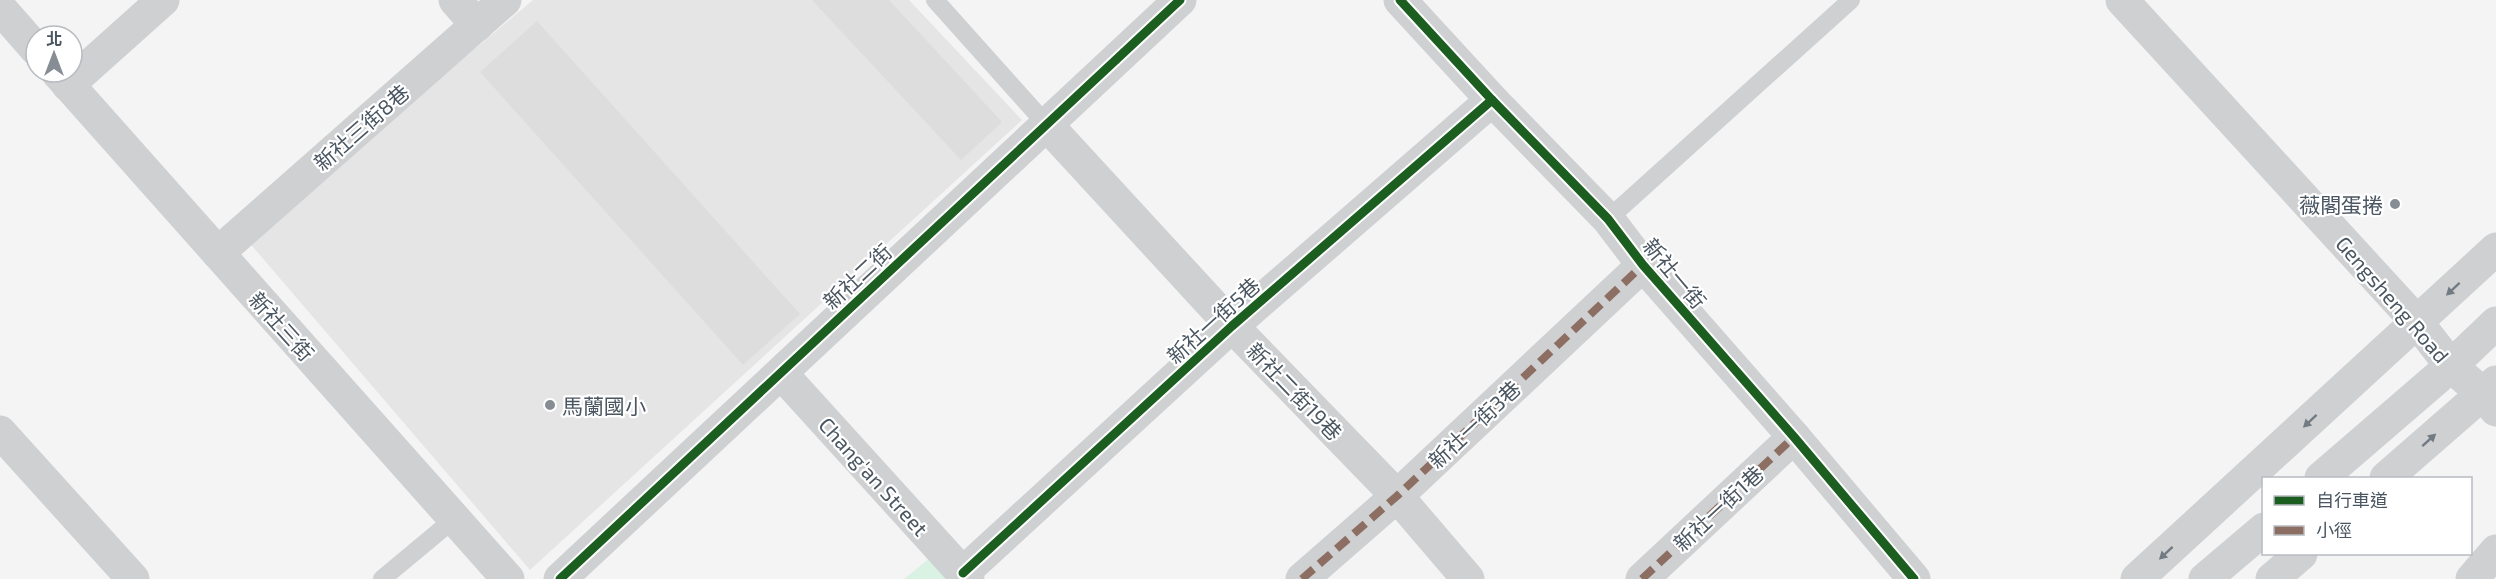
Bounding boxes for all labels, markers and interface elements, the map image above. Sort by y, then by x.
north arrow [24,24,84,84]
text: 北 [46,29,62,48]
street label: 新社三街8巷 [308,79,414,175]
place label: 薇閣蛋捲 [2299,192,2383,217]
marker: 薇閣蛋捲 [2388,197,2402,211]
street label: Gengsheng Road [2331,231,2455,367]
street label: 新社一街 [1638,233,1712,313]
street label: 新社二街 [818,238,896,314]
street label: 新社一街5巷 [1161,272,1265,368]
one-way arrow [2446,282,2461,295]
street label: 新社三街 [245,286,319,366]
street label: 新社二街19巷 [1242,337,1348,445]
street label: 新社一街3巷 [1423,375,1525,473]
place label: 馬蘭國小 [562,393,646,418]
marker: 馬蘭國小 [543,398,557,412]
street label: Chang'an Street [814,412,934,540]
one-way arrow [2302,414,2317,428]
one-way arrow [2421,434,2436,447]
street label: 新社一街1巷 [1668,460,1768,556]
legend [2262,477,2472,555]
text: 自行車道 [2316,489,2388,511]
text: 小徑 [2316,519,2352,541]
one-way arrow [2159,546,2174,559]

